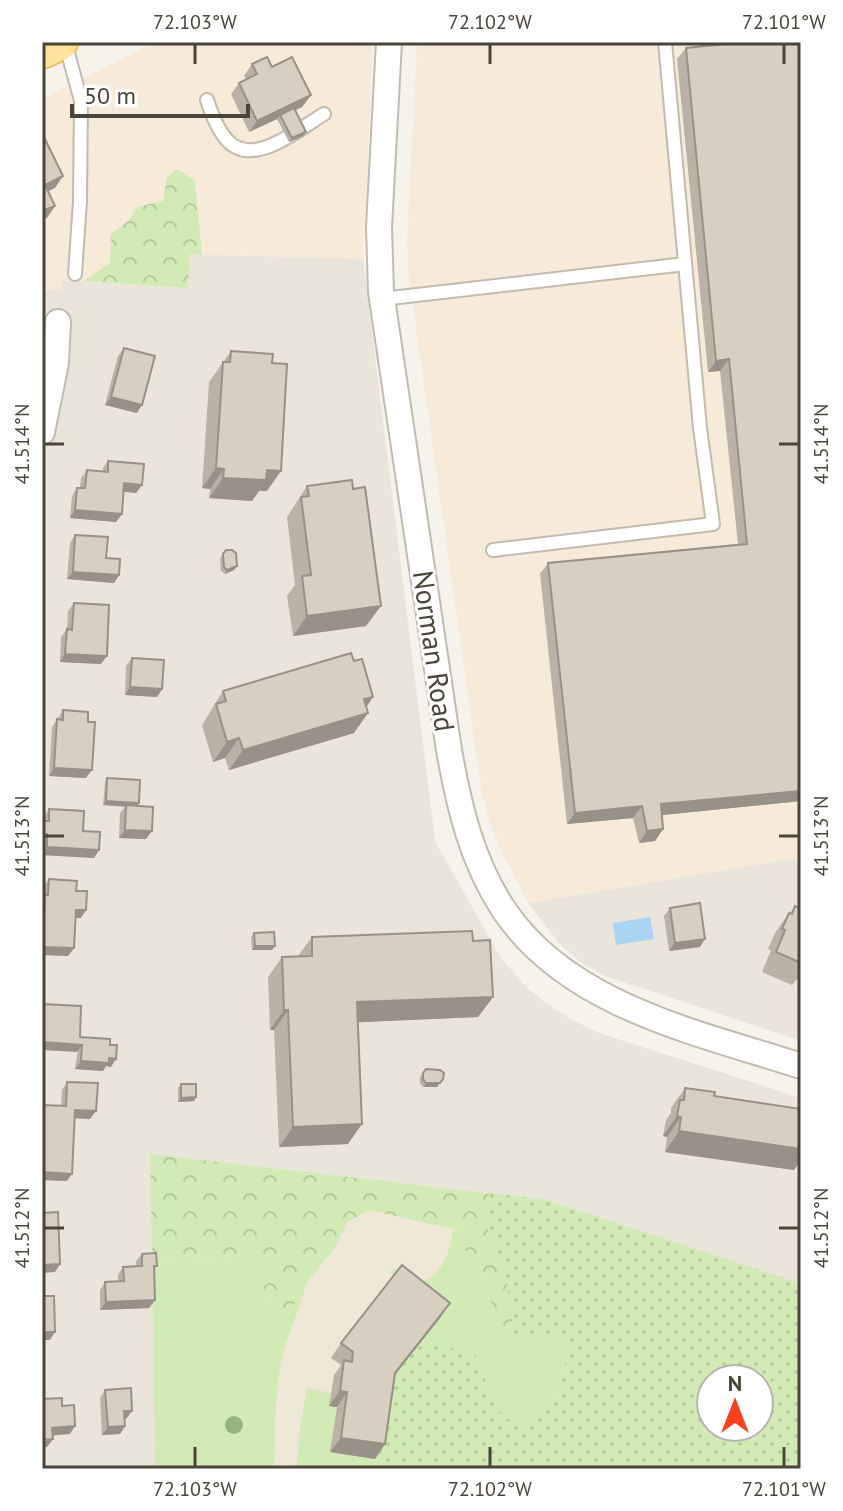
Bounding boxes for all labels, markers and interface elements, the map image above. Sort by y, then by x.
text: 72.103°W [153,9,237,35]
text: 72.102°W [448,9,532,35]
text: 72.101°W [742,9,826,35]
scale bar [72,68,248,118]
text: 50 m [84,80,136,111]
text: 41.514°N [9,404,35,484]
text: 41.514°N [808,404,834,484]
street label: Norman Road [405,568,464,734]
text: 41.513°N [9,796,35,876]
text: 41.513°N [808,796,834,876]
text: 41.512°N [9,1188,35,1268]
text: 41.512°N [808,1188,834,1268]
north arrow [695,1363,775,1443]
text: N [728,1369,742,1397]
text: 72.103°W [153,1476,237,1502]
text: 72.102°W [448,1476,532,1502]
text: 72.101°W [742,1476,826,1502]

